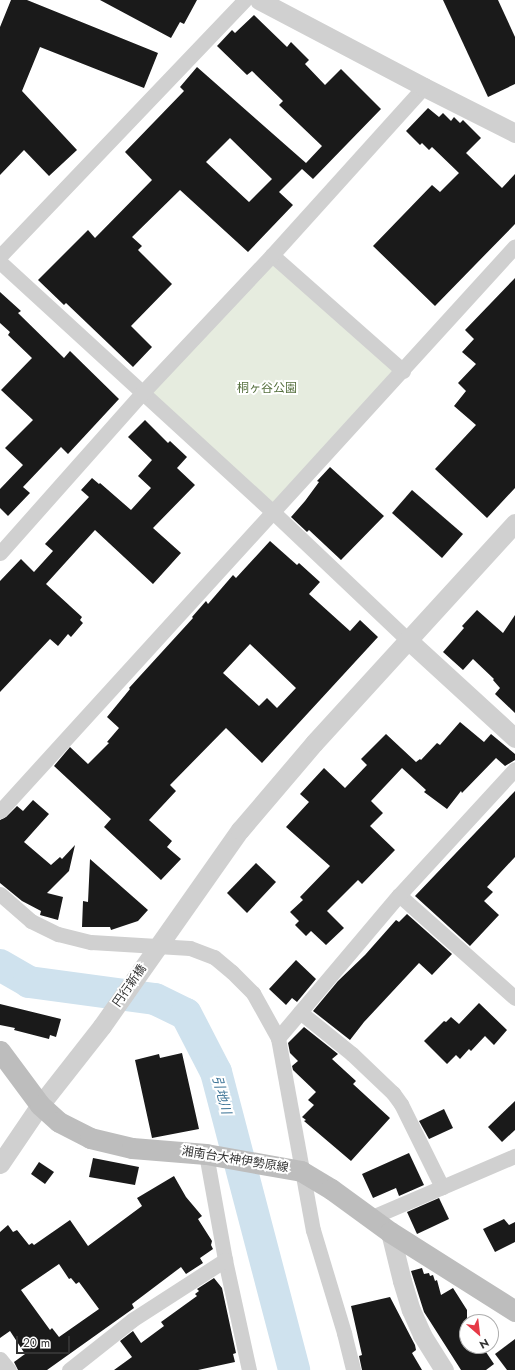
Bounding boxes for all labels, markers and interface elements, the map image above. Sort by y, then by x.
park label: 桐ヶ谷公園 [237,382,297,396]
street label: 円行新橋 [110,962,150,1010]
water label: 引地川 [208,1074,234,1116]
street label: 湘南台大神伊勢原線 [181,1144,289,1176]
north arrow [459,1314,499,1354]
scale bar [18,1328,72,1354]
text: 20 m [23,1334,50,1352]
text: N [477,1335,492,1353]

